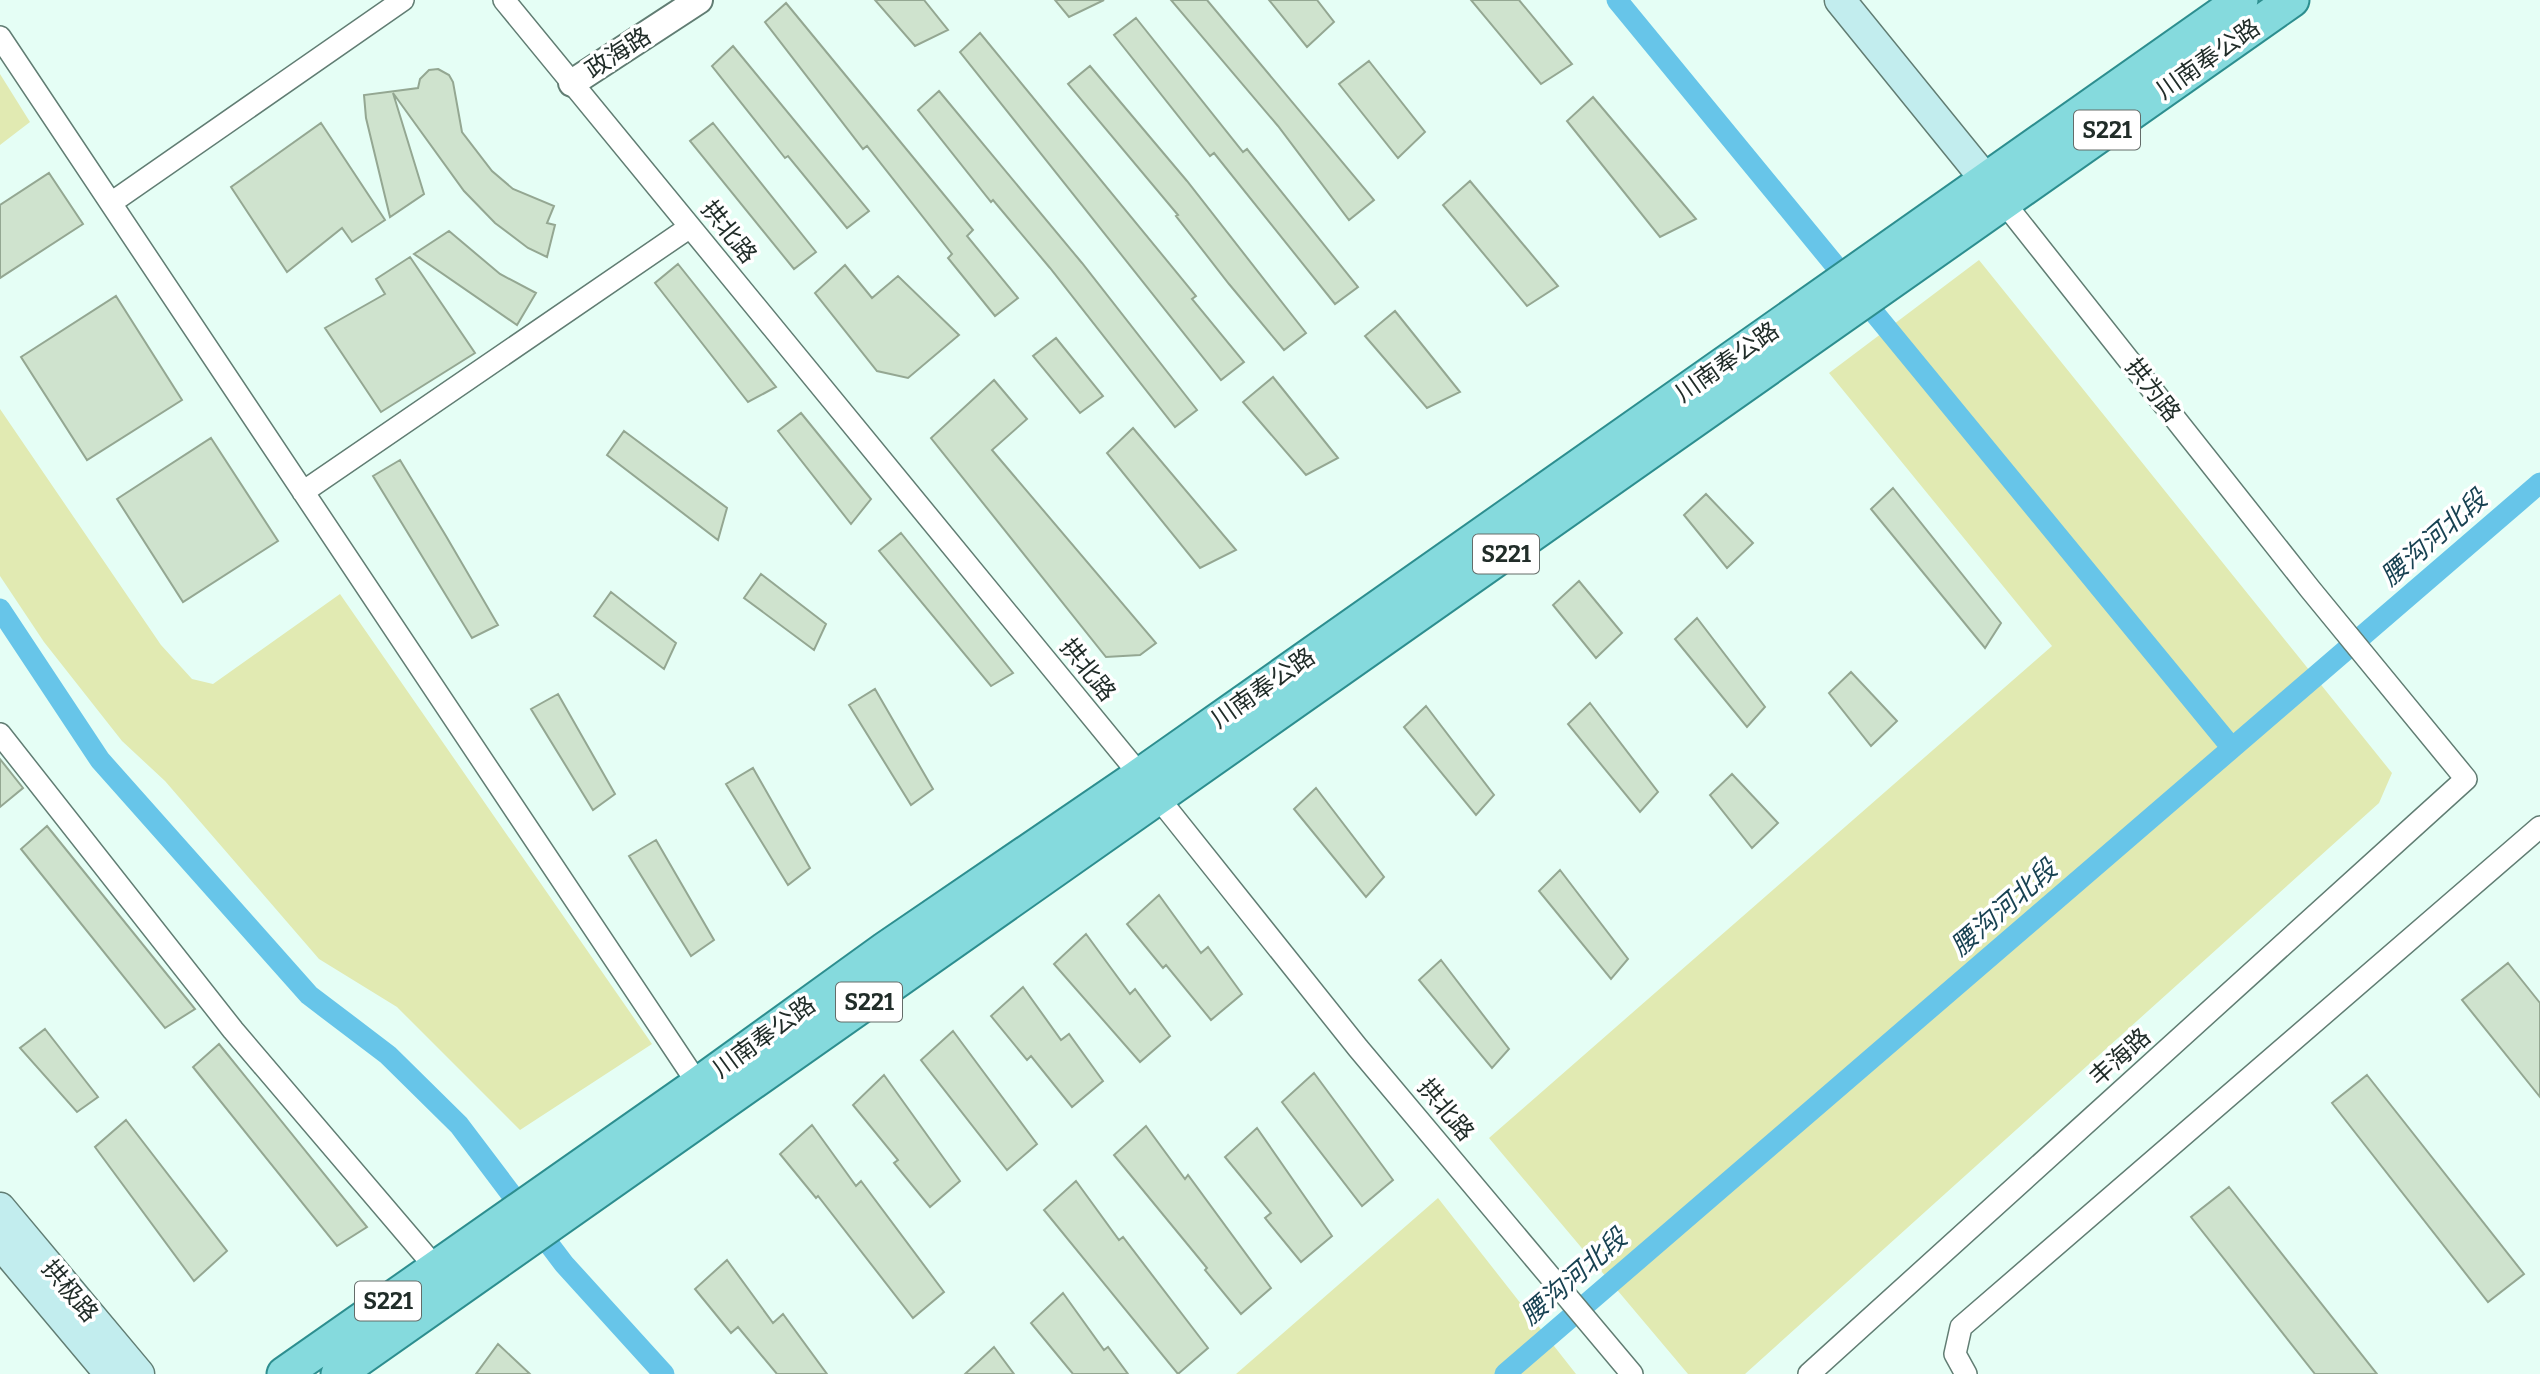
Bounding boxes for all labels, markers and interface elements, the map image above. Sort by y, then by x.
street label: 川南奉公路 [2151,13,2265,105]
street label: 政海路 [580,22,656,84]
road number: S221 [2074,111,2140,150]
street label: 拱北路 [695,195,763,269]
street label: 川南奉公路 [1670,316,1784,408]
street label: 拱为路 [2120,353,2186,427]
water label: 腰沟河北段 [2375,482,2495,592]
road number: S221 [1473,534,1539,574]
street label: 拱北路 [1054,633,1122,707]
street label: 川南奉公路 [1206,642,1320,734]
water label: 腰沟河北段 [1945,852,2065,962]
road number: S221 [836,982,902,1021]
street label: 川南奉公路 [707,990,821,1084]
street label: 丰海路 [2084,1023,2156,1091]
street label: 拱北路 [1412,1073,1480,1147]
water label: 腰沟河北段 [1515,1221,1635,1331]
street label: 拱极路 [36,1254,104,1328]
road number: S221 [355,1282,421,1320]

